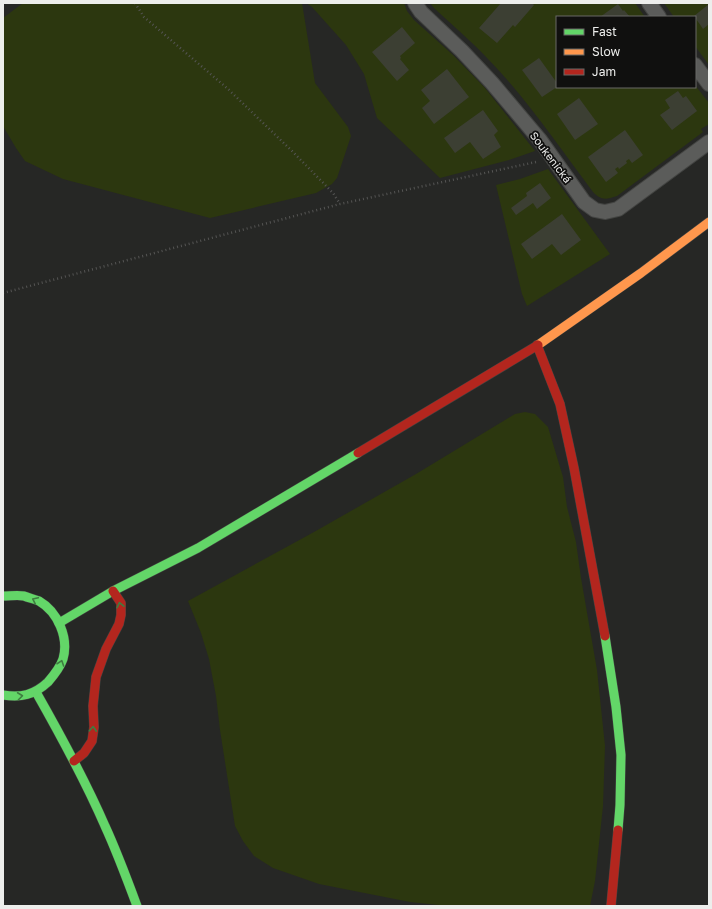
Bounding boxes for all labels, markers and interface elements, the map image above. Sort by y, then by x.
legend [556,16,696,88]
text: Fast [592,24,617,39]
text: Slow [592,44,620,59]
text: Jam [592,64,616,79]
street label: Soukenická [528,129,574,185]
one-way arrow [32,597,40,605]
one-way arrow [116,602,124,609]
one-way arrow [56,660,65,667]
one-way arrow [17,692,23,701]
one-way arrow [89,726,98,732]

